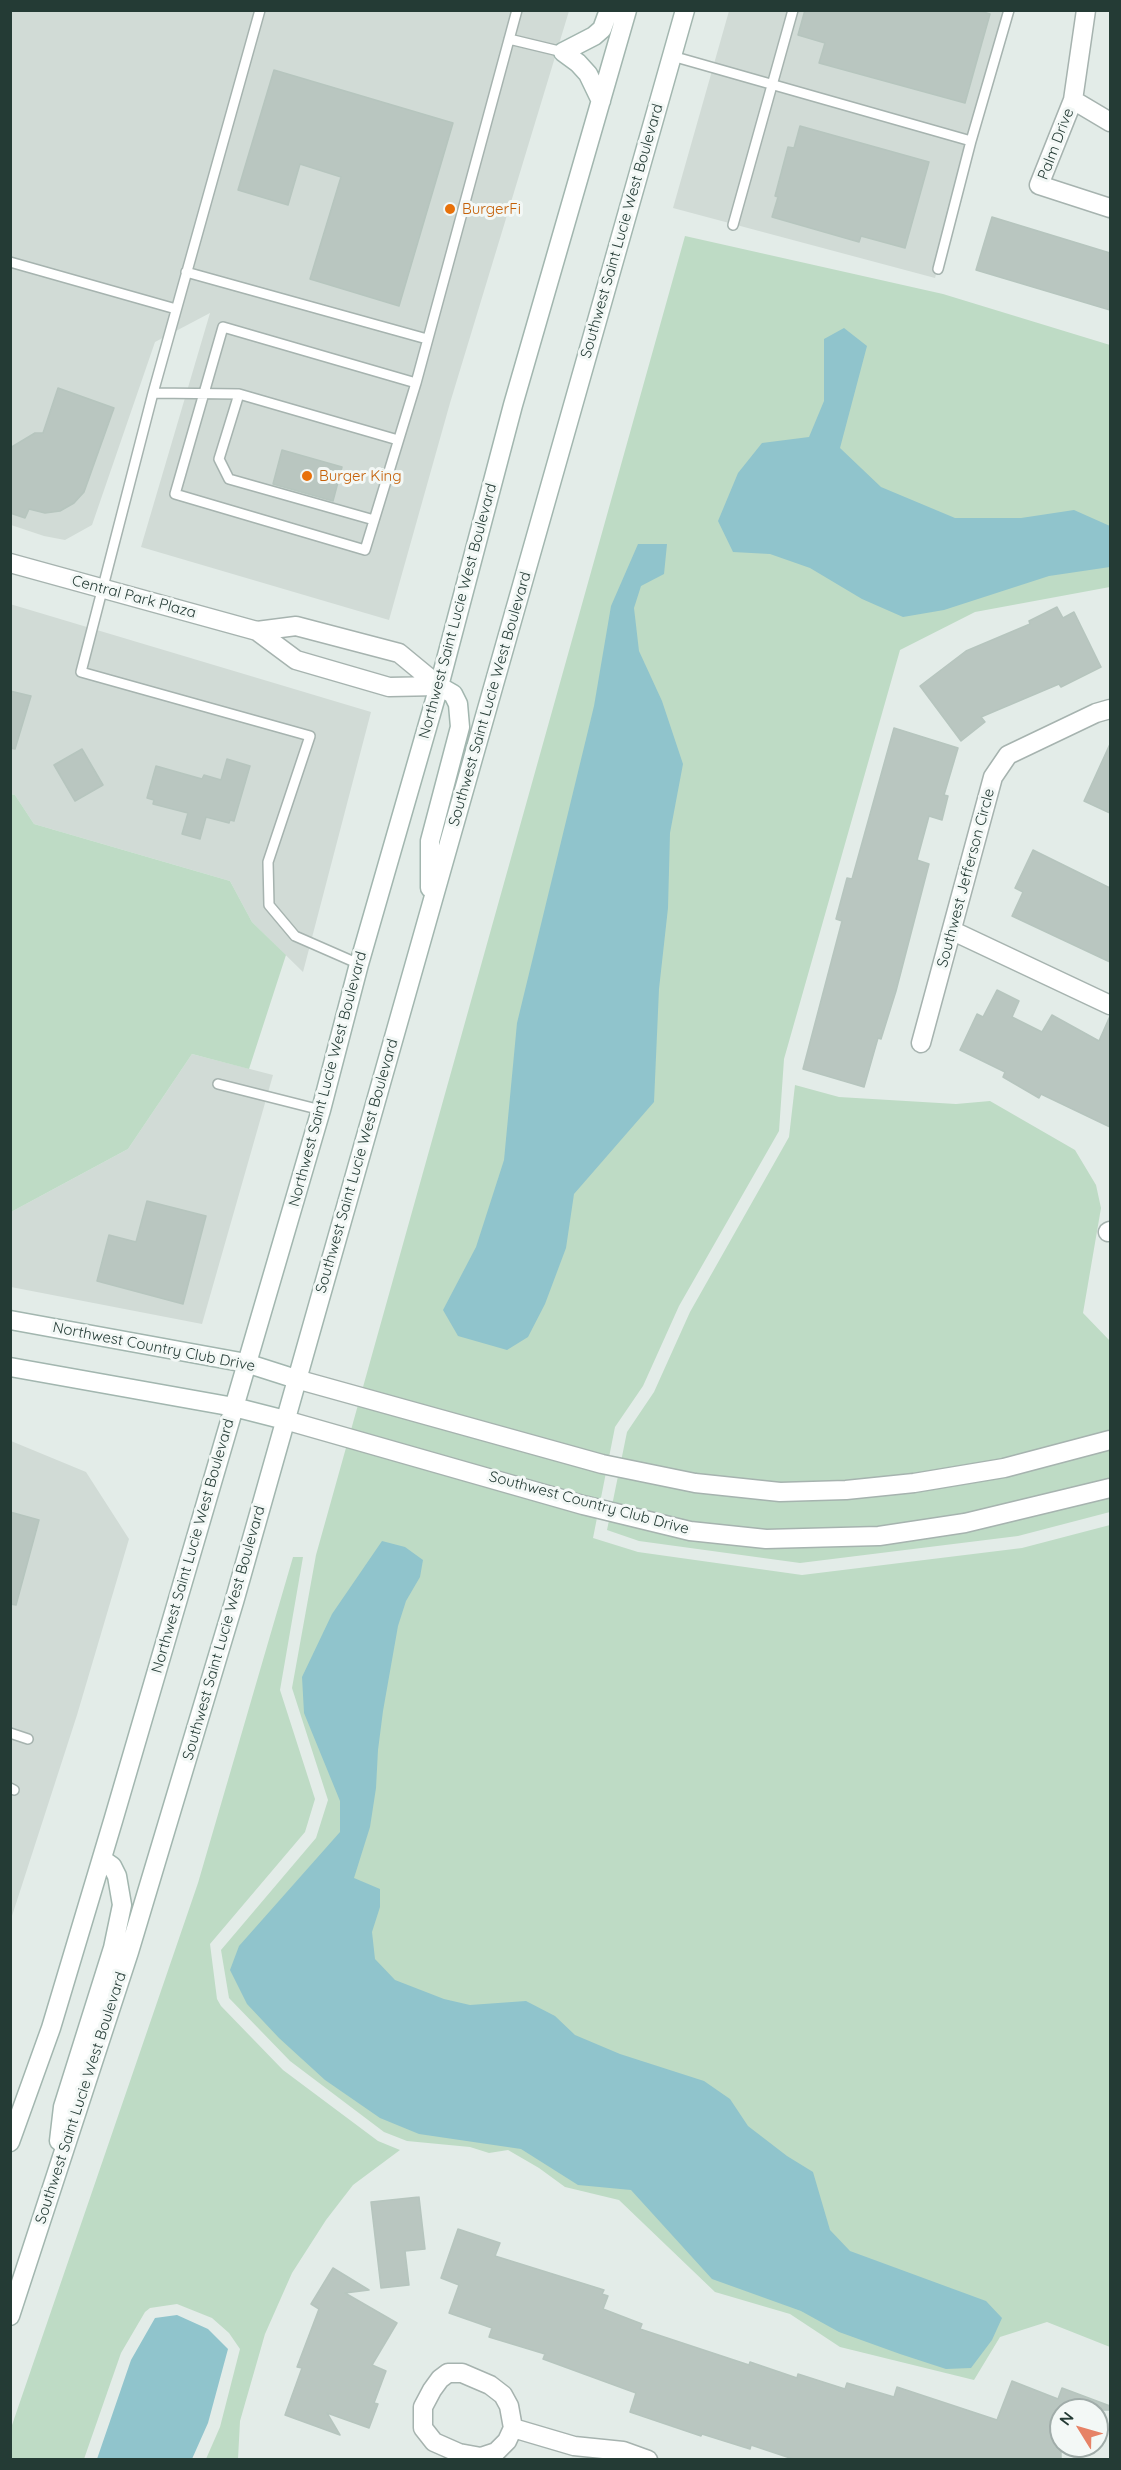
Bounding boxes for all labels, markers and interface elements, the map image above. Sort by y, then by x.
street label: Southwest Saint Lucie West Boulevard [577,102,667,360]
street label: Palm Drive [1034,106,1078,182]
place label: BurgerFi [462,200,521,218]
marker: BurgerFi [443,202,457,216]
place label: Burger King [319,467,402,485]
marker: Burger King [300,469,314,483]
street label: Northwest Saint Lucie West Boulevard [415,481,501,741]
street label: Southwest Saint Lucie West Boulevard [445,570,535,828]
street label: Central Park Plaza [70,572,198,622]
street label: Southwest Jefferson Circle [933,787,999,969]
street label: Northwest Saint Lucie West Boulevard [285,949,371,1209]
street label: Southwest Saint Lucie West Boulevard [312,1037,402,1295]
street label: Northwest Country Club Drive [51,1319,257,1375]
street label: Northwest Saint Lucie West Boulevard [148,1417,238,1675]
street label: Southwest Country Club Drive [487,1468,691,1538]
street label: Southwest Saint Lucie West Boulevard [179,1504,269,1762]
street label: Southwest Saint Lucie West Boulevard [32,1970,130,2226]
north arrow [1049,2398,1109,2458]
text: N [1055,2408,1078,2429]

